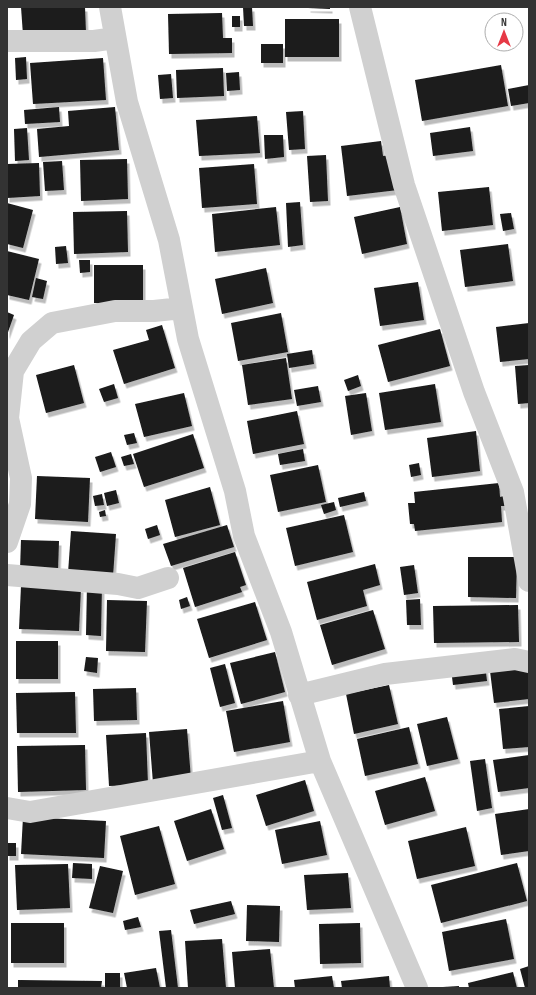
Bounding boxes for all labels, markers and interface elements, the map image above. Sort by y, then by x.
north arrow [484,12,524,52]
text: N [501,16,507,29]

